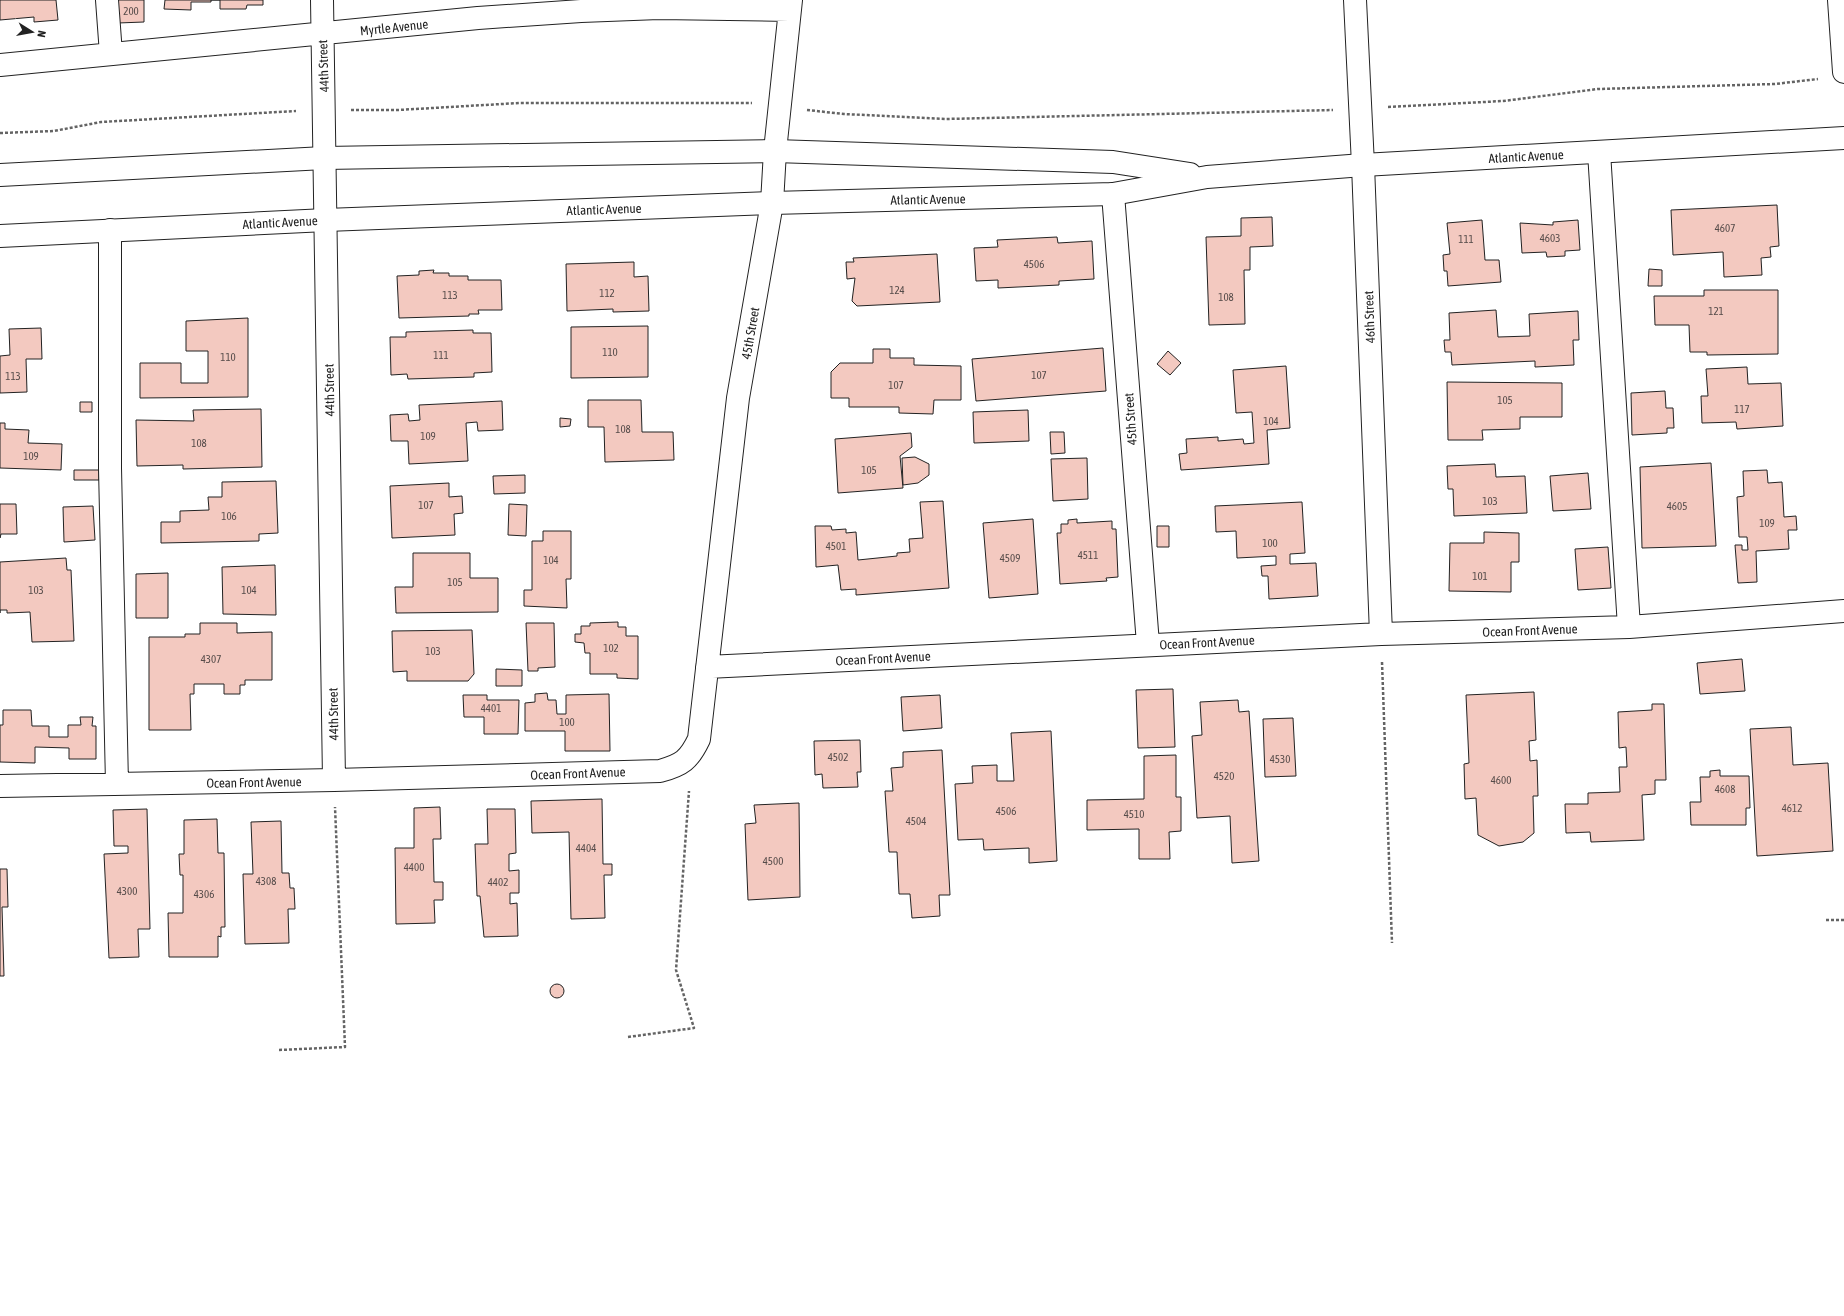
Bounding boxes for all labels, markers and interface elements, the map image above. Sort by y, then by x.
house number: 200 [123,5,139,17]
north arrow [12,12,52,52]
street label: Myrtle Avenue [359,16,429,39]
text: N [35,30,48,38]
street label: 44th Street [315,39,332,93]
street label: Atlantic Avenue [1488,147,1564,166]
street label: Atlantic Avenue [890,191,966,208]
street label: Atlantic Avenue [566,201,642,218]
street label: Atlantic Avenue [242,213,318,232]
house number: 4607 [1715,222,1735,234]
house number: 4603 [1540,232,1560,244]
house number: 111 [1458,233,1474,245]
house number: 4506 [1024,258,1044,270]
house number: 124 [889,284,905,296]
house number: 112 [599,287,615,299]
house number: 113 [442,289,458,301]
street label: 46th Street [1361,290,1378,344]
house number: 108 [1218,291,1234,303]
house number: 121 [1708,305,1724,317]
street label: 45th Street [739,306,762,360]
house number: 110 [602,346,618,358]
house number: 111 [433,349,449,361]
house number: 110 [220,351,236,363]
street label: 44th Street [322,363,337,416]
house number: 107 [1031,369,1047,381]
house number: 113 [5,370,21,382]
house number: 107 [888,379,904,391]
street label: 45th Street [1121,392,1140,446]
house number: 105 [1497,394,1513,406]
house number: 117 [1734,403,1750,415]
house number: 104 [1263,415,1279,427]
house number: 108 [615,423,631,435]
house number: 109 [420,430,436,442]
house number: 108 [191,437,207,449]
house number: 109 [23,450,39,462]
house number: 105 [861,464,877,476]
house number: 103 [1482,495,1498,507]
house number: 107 [418,499,434,511]
house number: 4605 [1667,500,1687,512]
house number: 106 [221,510,237,522]
house number: 109 [1759,517,1775,529]
house number: 100 [1262,537,1278,549]
house number: 4501 [826,540,846,552]
house number: 4511 [1078,549,1098,561]
house number: 4509 [1000,552,1020,564]
house number: 104 [543,554,559,566]
house number: 101 [1472,570,1488,582]
house number: 105 [447,576,463,588]
house number: 103 [28,584,44,596]
house number: 104 [241,584,257,596]
street label: Ocean Front Avenue [1482,621,1578,640]
street label: Ocean Front Avenue [1159,633,1255,652]
house number: 102 [603,642,619,654]
house number: 103 [425,645,441,657]
street label: Ocean Front Avenue [835,649,931,668]
house number: 4307 [201,653,221,665]
street label: 44th Street [326,687,341,740]
house number: 4401 [481,702,501,714]
house number: 100 [559,716,575,728]
house number: 4502 [828,751,848,763]
house number: 4530 [1270,753,1290,765]
street label: Ocean Front Avenue [530,764,626,783]
house number: 4520 [1214,770,1234,782]
street label: Ocean Front Avenue [206,774,302,791]
house number: 4600 [1491,774,1511,786]
house number: 4608 [1715,783,1735,795]
house number: 4612 [1782,802,1802,814]
house number: 4506 [996,805,1016,817]
house number: 4510 [1124,808,1144,820]
house number: 4504 [906,815,926,827]
house number: 4404 [576,842,596,854]
house number: 4500 [763,855,783,867]
house number: 4400 [404,861,424,873]
house number: 4308 [256,875,276,887]
house number: 4402 [488,876,508,888]
house number: 4300 [117,885,137,897]
house number: 4306 [194,888,214,900]

